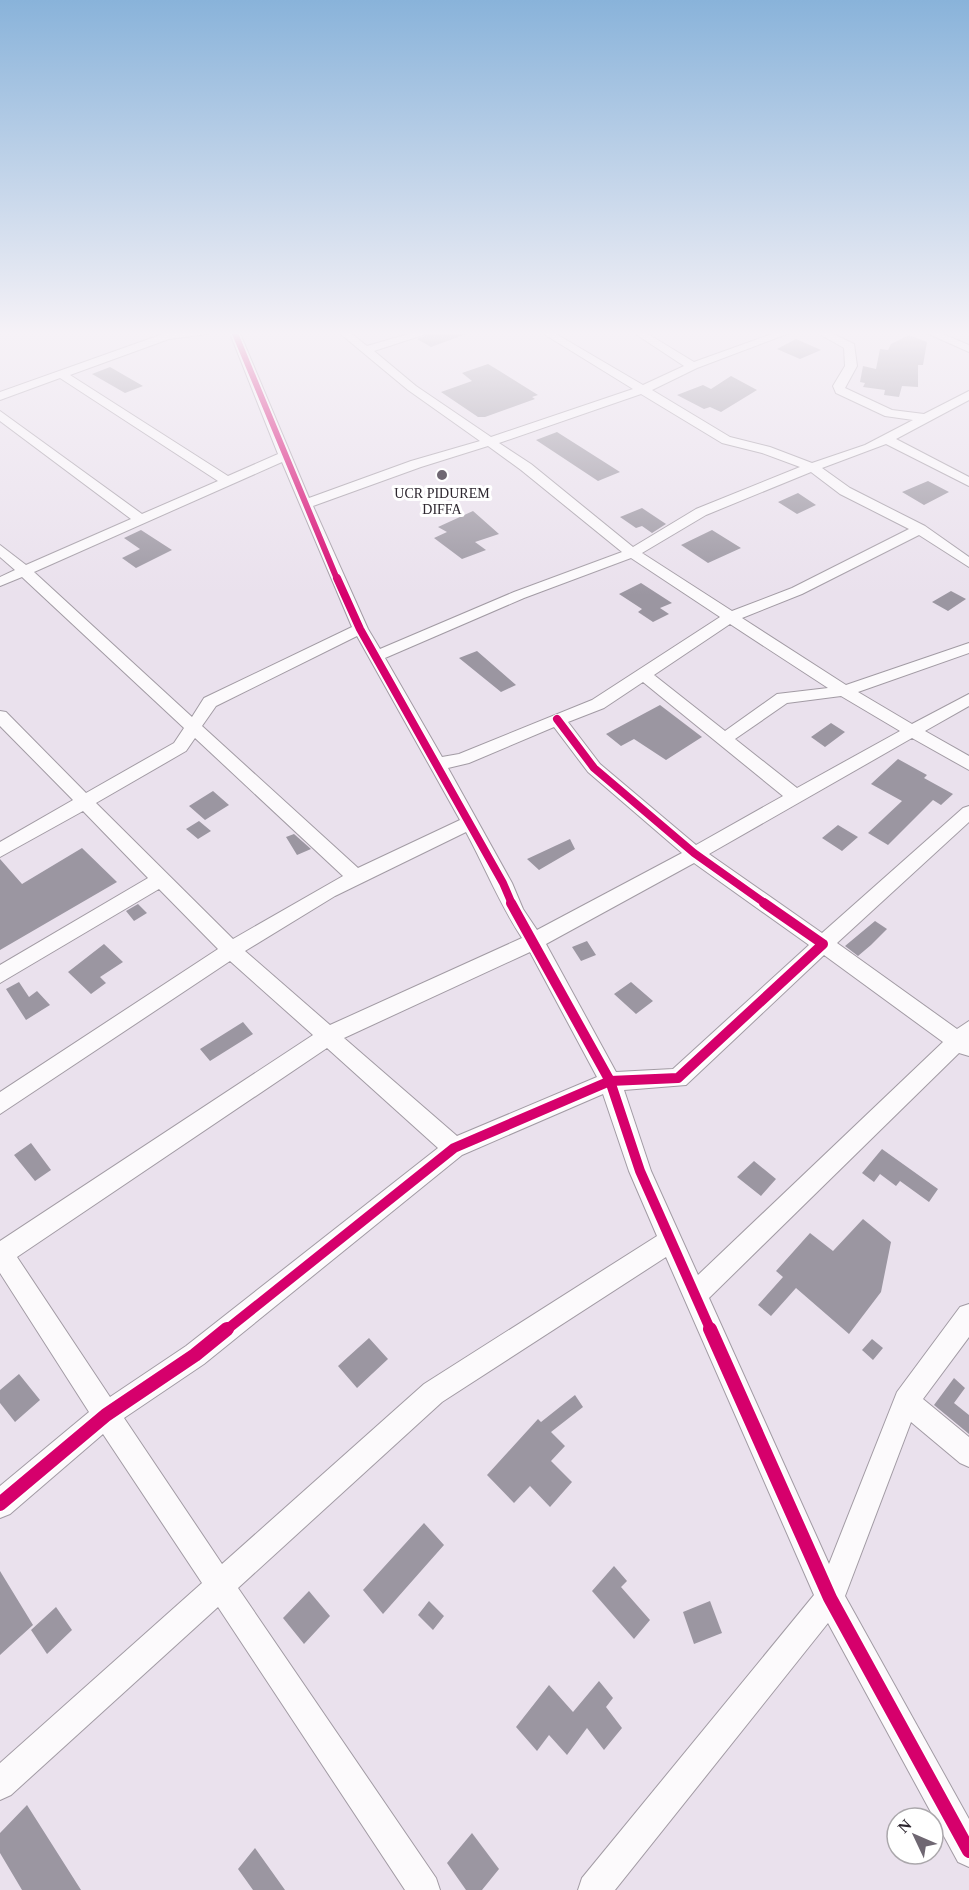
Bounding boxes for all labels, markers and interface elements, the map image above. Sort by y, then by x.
marker: UCR PIDUREM DIFFA [435,468,449,482]
place label: UCR PIDUREM DIFFA [394,486,490,517]
north arrow [885,1806,945,1866]
text: N [894,1816,915,1836]

